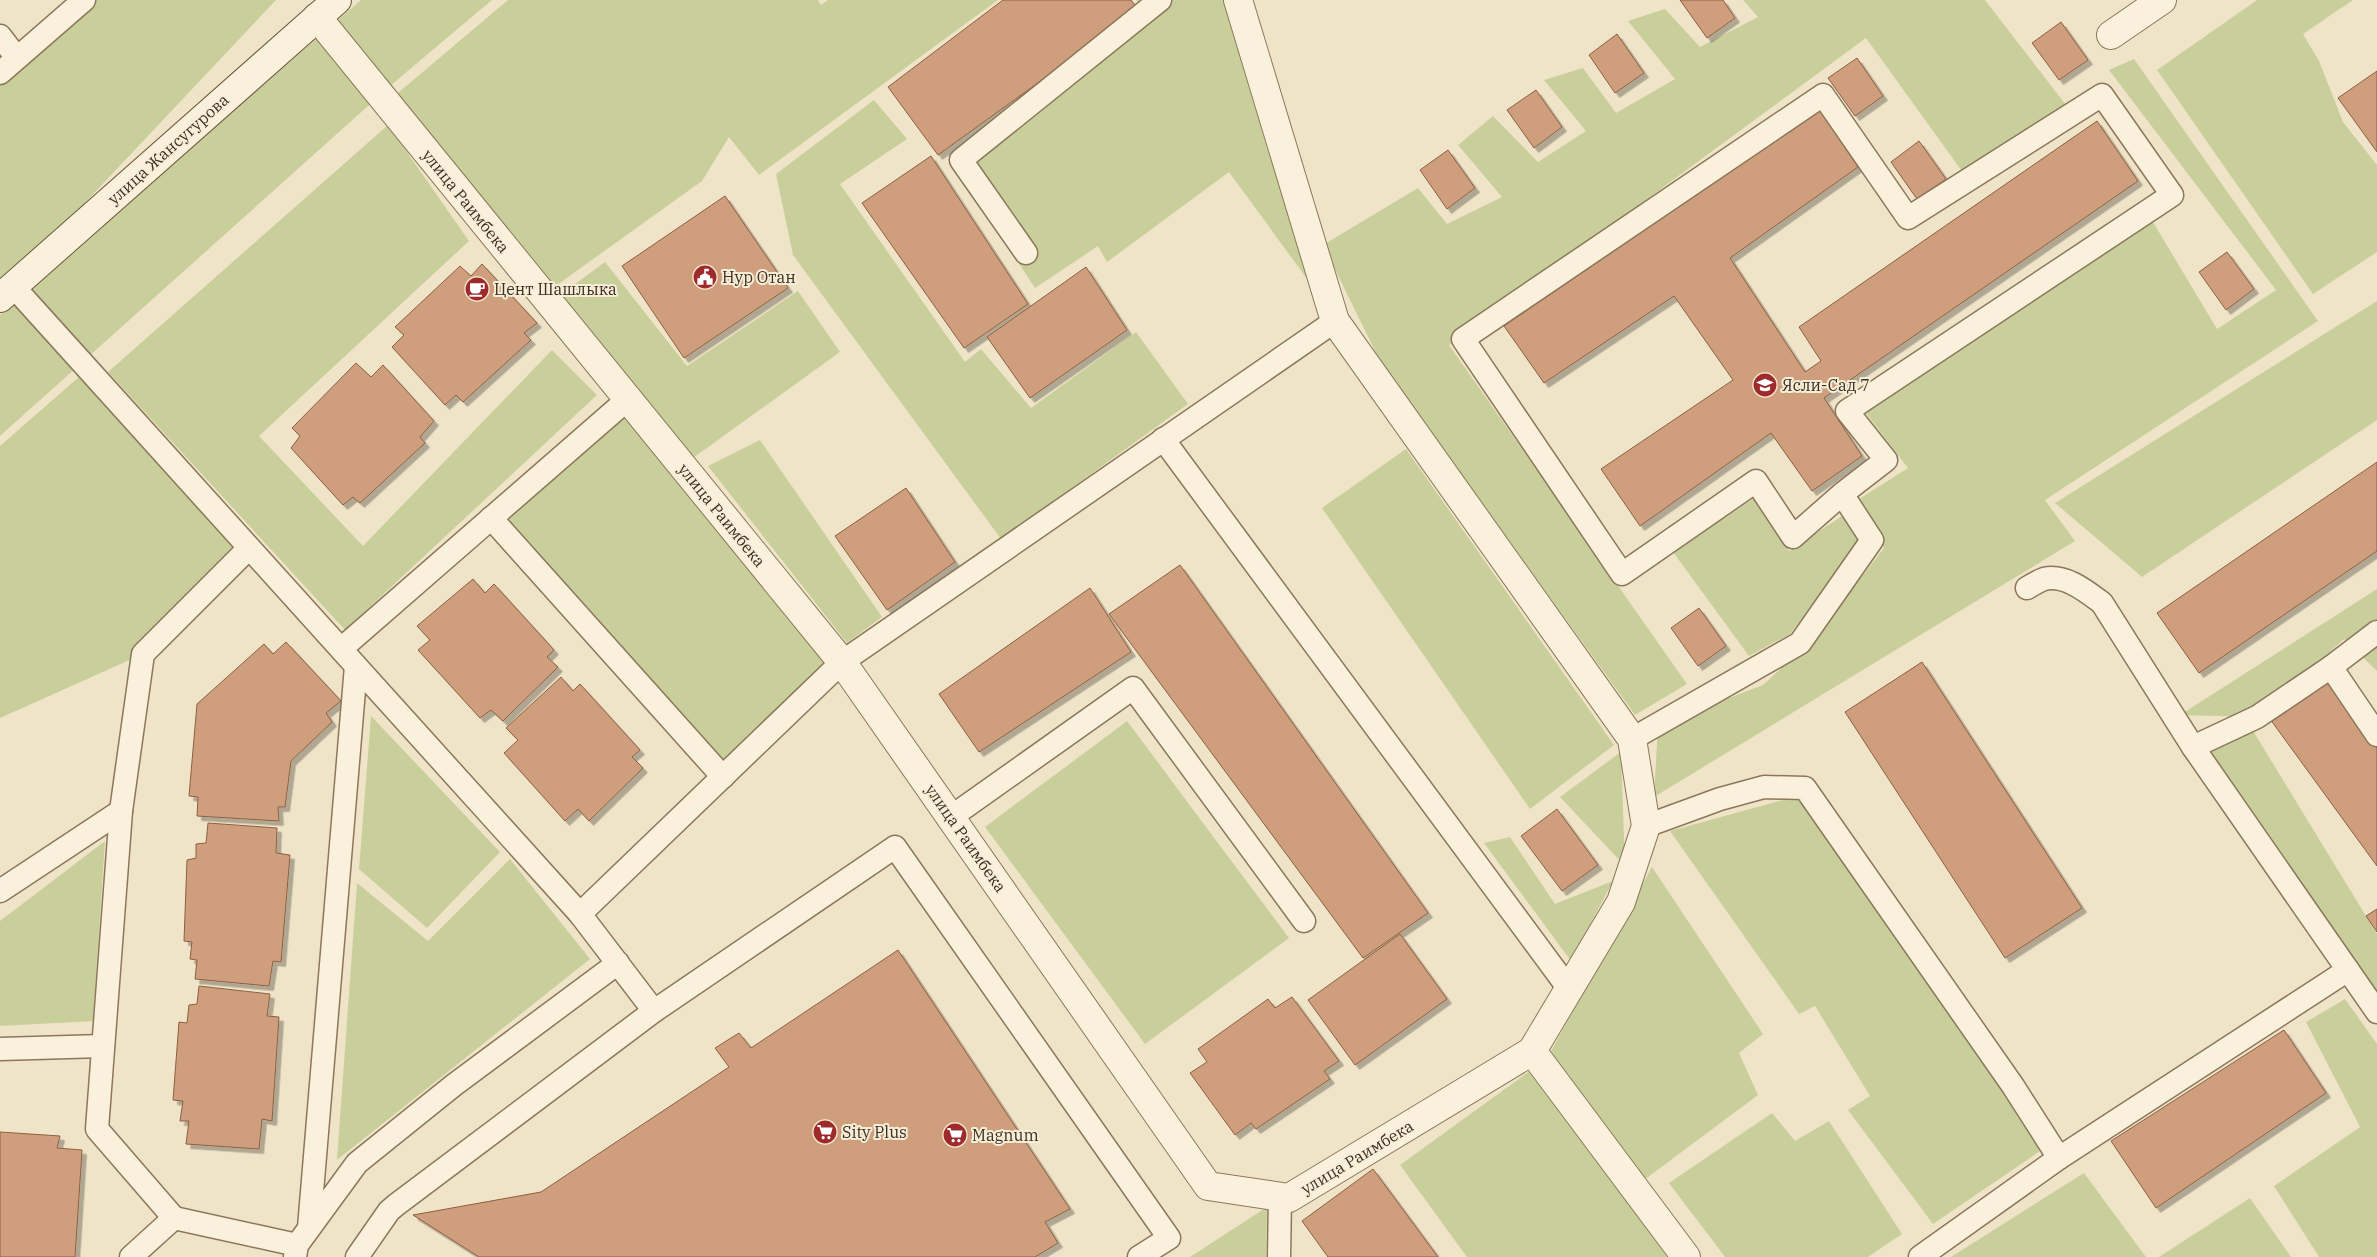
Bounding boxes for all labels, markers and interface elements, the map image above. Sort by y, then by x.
street label: улица Жансугурова [103,89,233,209]
street label: улица Раимбека [418,145,514,257]
public building icon: Нур Отан [692,264,718,290]
place label: Нур Отан [722,267,796,287]
cafe icon: Цент Шашлыка [464,276,490,302]
place label: Цент Шашлыка [494,279,617,299]
school or university icon: Ясли-Сад 7 [1752,372,1778,398]
place label: Ясли-Сад 7 [1782,375,1870,395]
street label: улица Раимбека [674,459,770,571]
street label: улица Раимбека [921,780,1011,896]
street label: улица Раимбека [1297,1115,1417,1198]
supermarket icon: Sity Plus [812,1119,838,1145]
place label: Sity Plus [842,1122,907,1142]
supermarket icon: Magnum [942,1122,968,1148]
place label: Magnum [972,1125,1039,1145]

